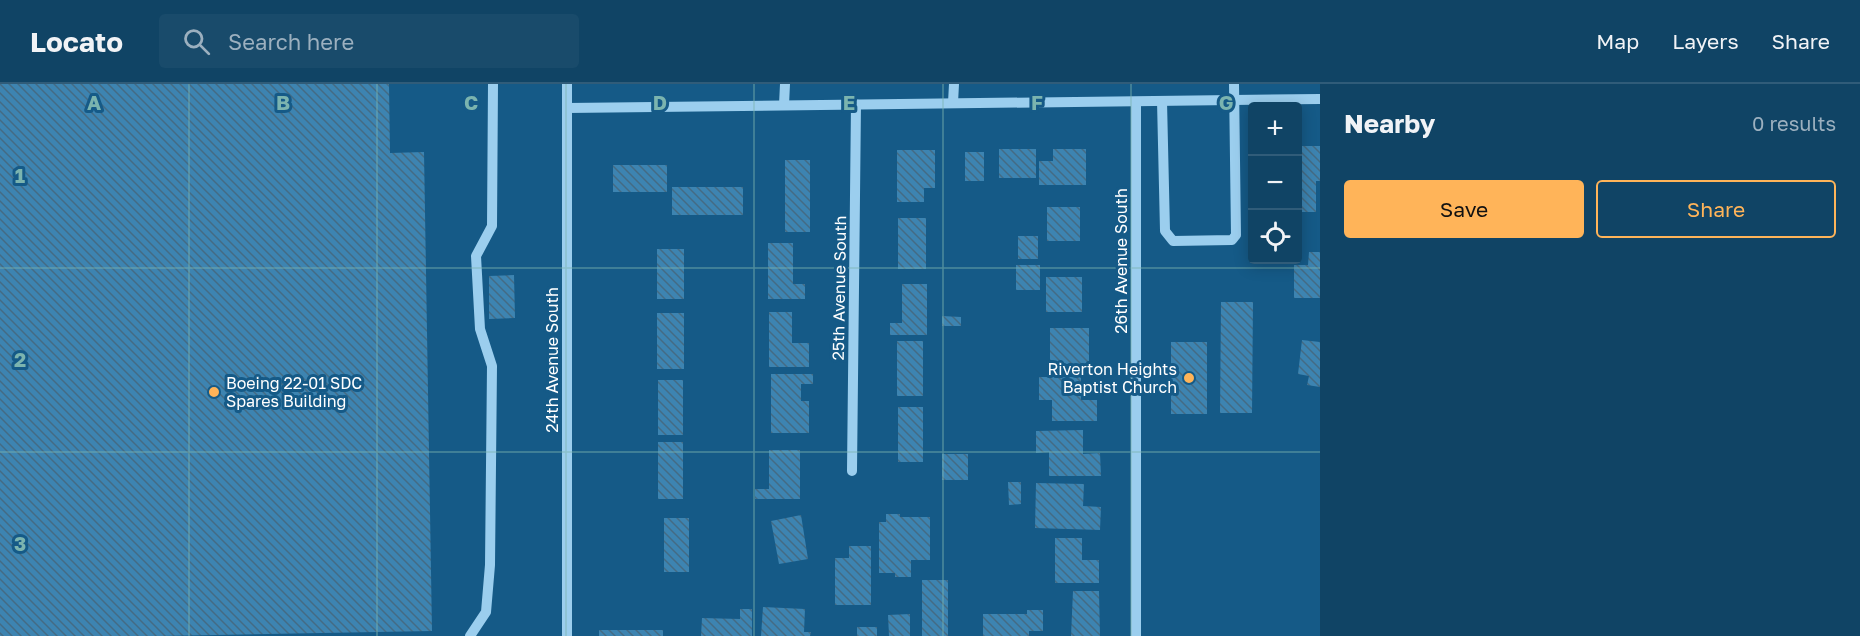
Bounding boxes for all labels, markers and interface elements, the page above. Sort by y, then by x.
search box [159,14,579,68]
text: Locato [30,25,123,58]
icon: search [180,25,213,58]
text: Search here [228,28,354,55]
text: Map [1596,28,1639,54]
text: Layers [1672,28,1739,54]
text: Share [1772,28,1830,54]
text: A [87,90,101,114]
text: B [276,90,290,114]
text: C [464,90,478,114]
text: D [653,90,667,114]
text: E [843,90,855,114]
text: F [1031,90,1043,114]
text: G [1219,90,1233,114]
map controls [1248,102,1302,264]
button: + [1248,102,1302,156]
text: Nearby [1344,108,1435,139]
text: 0 results [1752,111,1836,135]
button: − [1248,156,1302,210]
text: 1 [15,163,25,187]
button: Save [1344,180,1584,238]
button: Share [1596,180,1836,238]
street label: 26th Avenue South [1111,188,1131,334]
button: locate [1248,210,1302,264]
street label: 25th Avenue South [828,215,850,361]
street label: 24th Avenue South [542,287,562,433]
text: 2 [14,347,26,371]
place label: Riverton Heights Baptist Church [1047,359,1177,397]
marker: Riverton Heights Baptist Church [1182,371,1196,385]
place label: Boeing 22-01 SDC Spares Building [226,373,362,411]
marker: Boeing 22-01 SDC Spares Building [207,385,221,399]
text: 3 [14,531,26,555]

